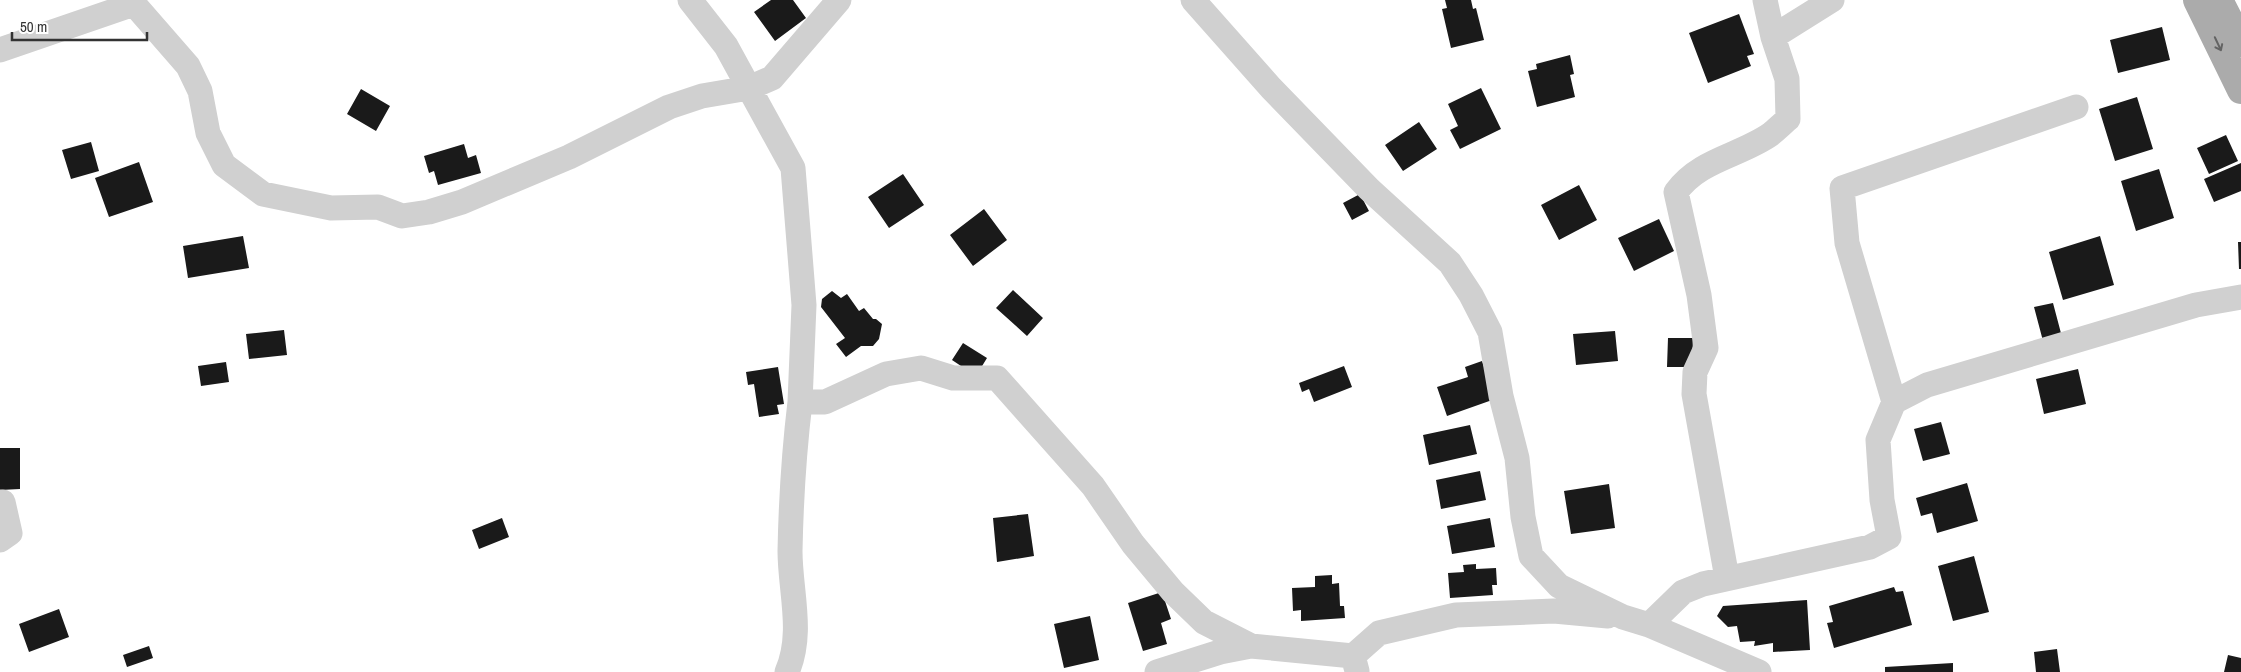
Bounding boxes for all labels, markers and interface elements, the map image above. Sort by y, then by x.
scale bar [12,10,148,42]
text: 50 m [20,16,47,37]
one-way arrow [2214,36,2223,51]

